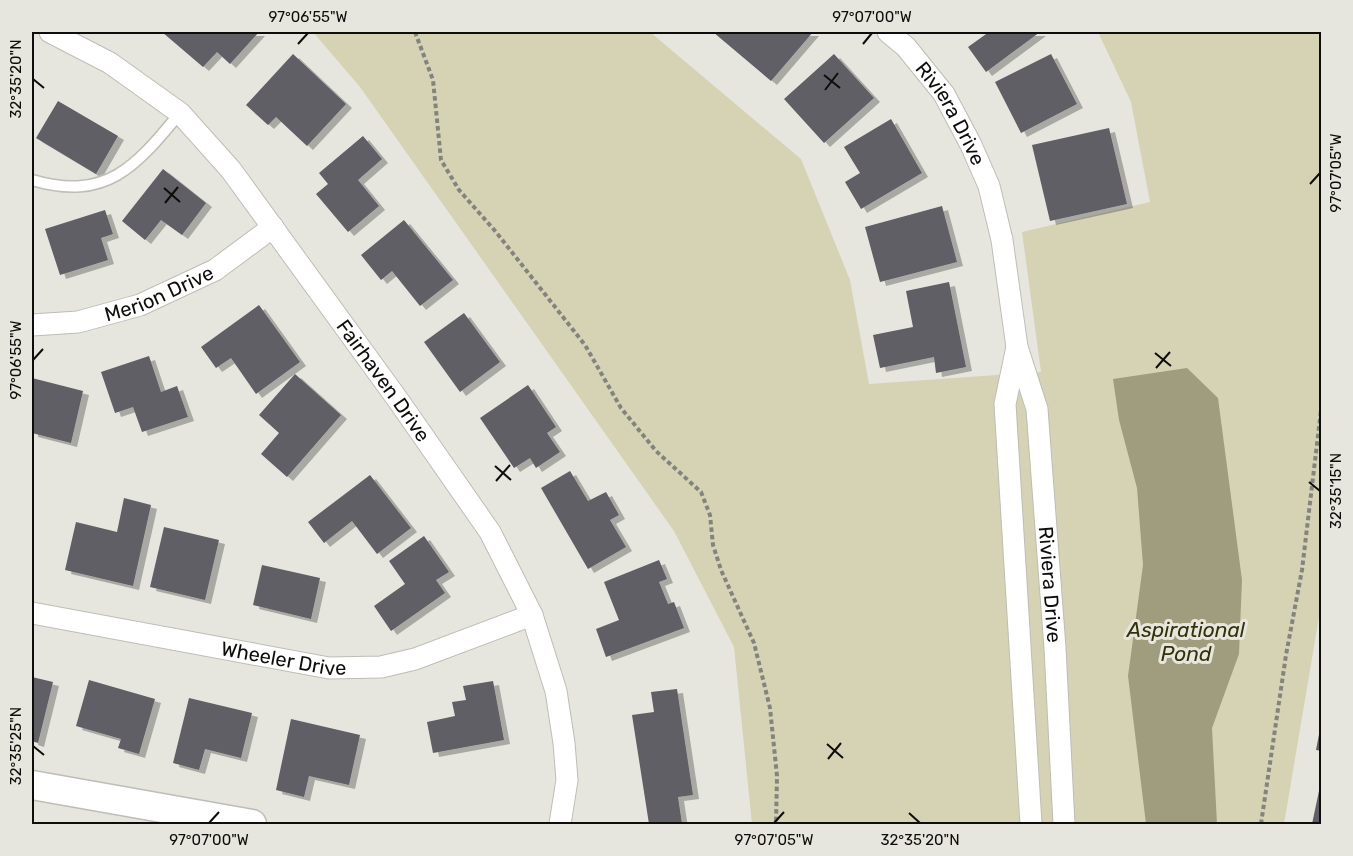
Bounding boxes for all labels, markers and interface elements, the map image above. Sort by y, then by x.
text: 97°06'55"W [268,8,348,26]
text: 97°07'00"W [832,8,912,26]
text: 32°35'20"N [7,39,25,119]
street label: Riviera Drive [911,57,990,169]
text: 97°07'05"W [1327,134,1345,212]
street label: Merion Drive [102,260,217,326]
street label: Fairhaven Drive [332,315,435,446]
text: 97°06'55"W [7,320,25,400]
text: 32°35'15"N [1327,453,1345,529]
street label: Riviera Drive [1034,525,1067,643]
water label: Aspirational Pond [1126,617,1246,666]
street label: Wheeler Drive [219,636,347,680]
text: 32°35'25"N [7,707,25,785]
text: 97°07'00"W [169,831,249,849]
text: 97°07'05"W [735,831,813,849]
text: 32°35'20"N [880,831,960,849]

